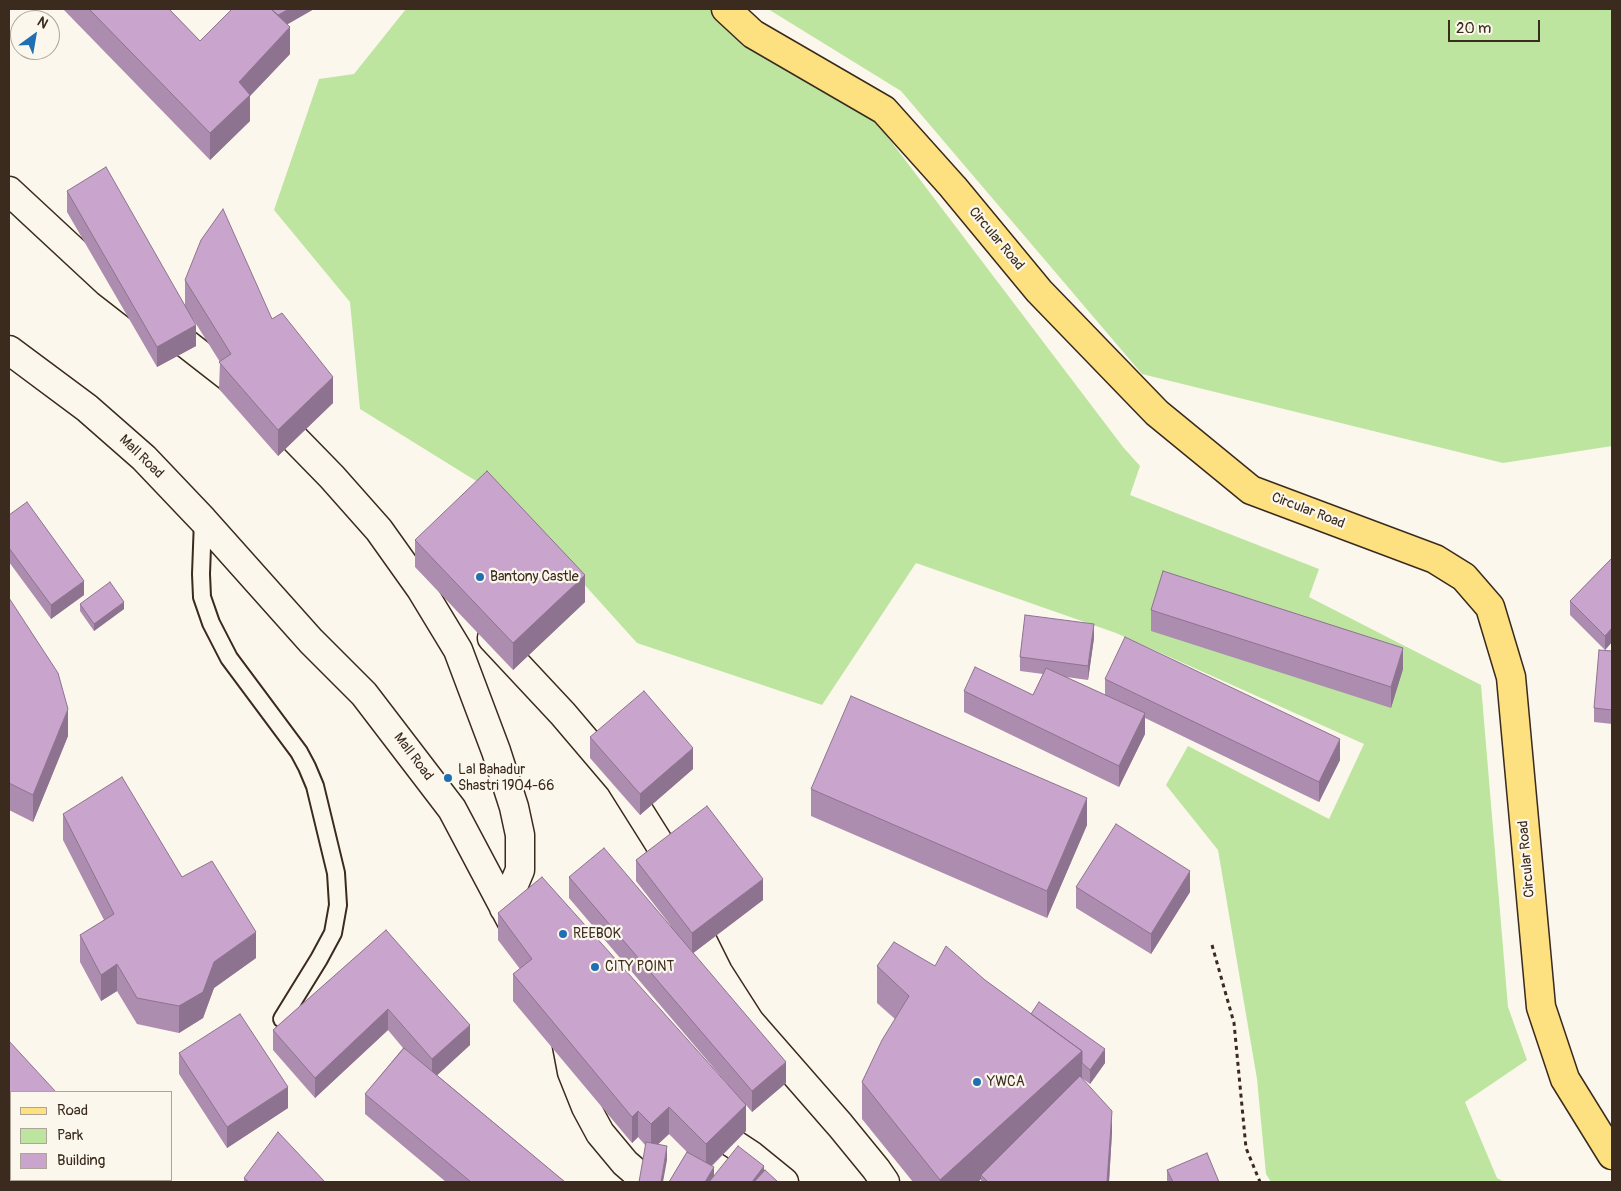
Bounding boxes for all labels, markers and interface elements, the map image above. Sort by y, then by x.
north arrow [10,10,60,60]
scale bar [1451,10,1544,42]
text: N [34,13,51,32]
text: 20 m [1456,19,1491,38]
street label: Circular Road [965,204,1027,274]
street label: Mall Road [115,432,167,482]
street label: Circular Road [1269,489,1347,533]
place label: Bantony Castle [490,569,579,585]
marker: Bantony Castle [474,571,486,583]
street label: Mall Road [390,730,436,784]
place label: Lal Bahadur Shastri 1904-66 [458,762,554,794]
marker: Lal Bahadur Shastri 1904-66 [442,772,454,784]
street label: Circular Road [1515,820,1539,898]
place label: REEBOK [573,926,621,942]
marker: REEBOK [557,928,569,940]
place label: CITY POINT [605,959,674,975]
marker: CITY POINT [589,961,601,973]
place label: YWCA [987,1074,1025,1090]
marker: YWCA [971,1076,983,1088]
legend [10,1091,172,1181]
text: Road [57,1101,88,1120]
text: Park [57,1126,83,1145]
text: Building [57,1151,105,1170]

